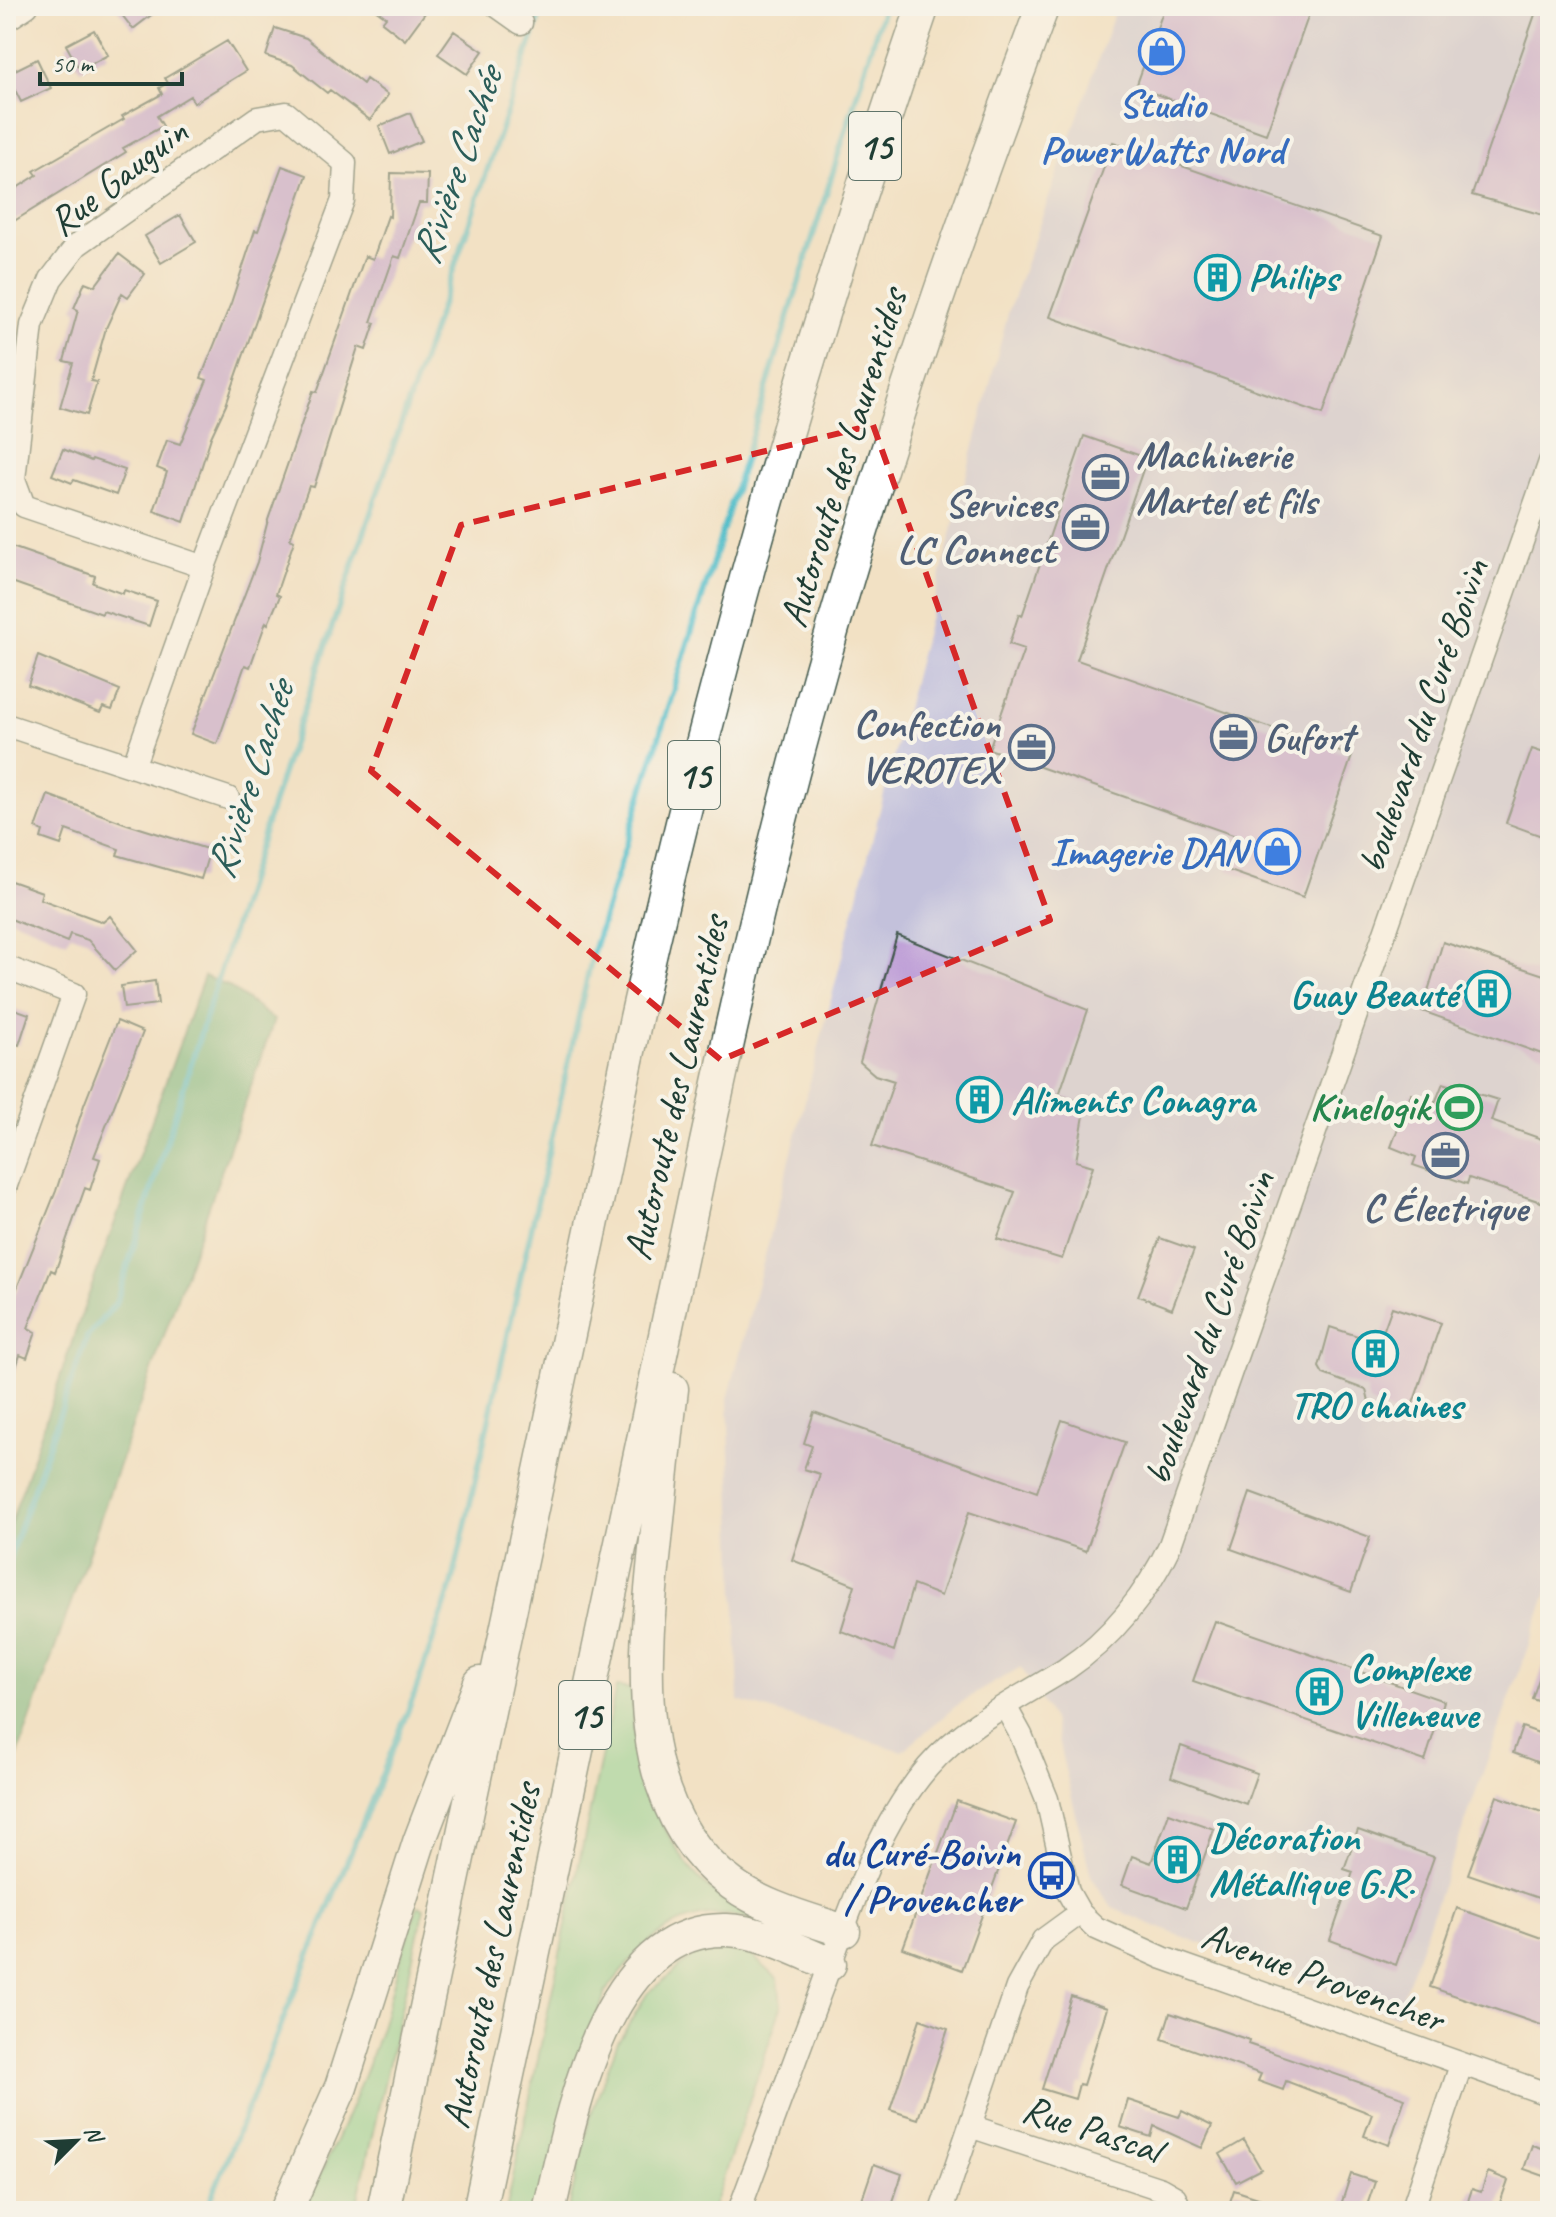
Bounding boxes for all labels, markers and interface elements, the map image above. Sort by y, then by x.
shop icon: Studio PowerWatts Nord [1138,28,1186,76]
scale bar [40,36,182,86]
text: 50 m [52,49,95,79]
water label: Rivière Cachée [399,55,517,271]
place label: Studio PowerWatts Nord [1040,79,1291,175]
street label: Rue Gauguin [38,106,199,247]
road number: 15 [849,112,901,180]
place label: Philips [1248,252,1342,302]
building icon: Philips [1193,253,1241,301]
street label: Autoroute des Laurentides [768,280,919,633]
place label: Machinerie Martel et fils [1136,430,1321,526]
office icon: Machinerie Martel et fils [1081,454,1129,502]
place label: Services LC Connect [897,479,1059,575]
office icon: Services LC Connect [1062,503,1110,551]
street label: boulevard du Curé Boivin [1346,552,1500,880]
water label: Rivière Cachée [193,669,309,885]
place label: Confection VEROTEX [854,699,1006,795]
place label: Gufort [1264,712,1359,762]
office icon: Gufort [1209,713,1257,761]
office icon: Confection VEROTEX [1007,723,1055,771]
road number: 15 [668,741,720,809]
place label: Imagerie DAN [1050,827,1252,877]
shop icon: Imagerie DAN [1253,828,1301,876]
street label: Autoroute des Laurentides [612,908,741,1265]
place label: Guay Beauté [1290,969,1463,1019]
building icon: Guay Beauté [1464,970,1512,1018]
place label: Aliments Conagra [1011,1075,1257,1125]
building icon: Aliments Conagra [956,1076,1004,1124]
place label: Kinelogik [1310,1082,1433,1132]
sports icon: Kinelogik [1436,1083,1484,1131]
office icon: C Électrique [1421,1132,1469,1180]
street label: boulevard du Curé Boivin [1132,1164,1286,1492]
place label: C Électrique [1363,1183,1531,1233]
building icon: TRO chaines [1352,1329,1400,1377]
place label: TRO chaines [1290,1380,1466,1430]
place label: Complexe Villeneuve [1350,1643,1481,1739]
building icon: Complexe Villeneuve [1295,1667,1343,1715]
road number: 15 [559,1681,611,1749]
street label: Autoroute des Laurentides [430,1776,553,2133]
place label: Décoration Métallique G.R. [1209,1812,1416,1908]
place label: du Curé-Boivin / Provencher [823,1828,1025,1924]
building icon: Décoration Métallique G.R. [1154,1836,1202,1884]
bus stop icon: du Curé-Boivin / Provencher [1027,1852,1075,1900]
street label: Avenue Provencher [1195,1910,1453,2045]
street label: Rue Pascal [1016,2083,1174,2177]
north arrow [36,2101,116,2181]
text: N [78,2121,110,2148]

